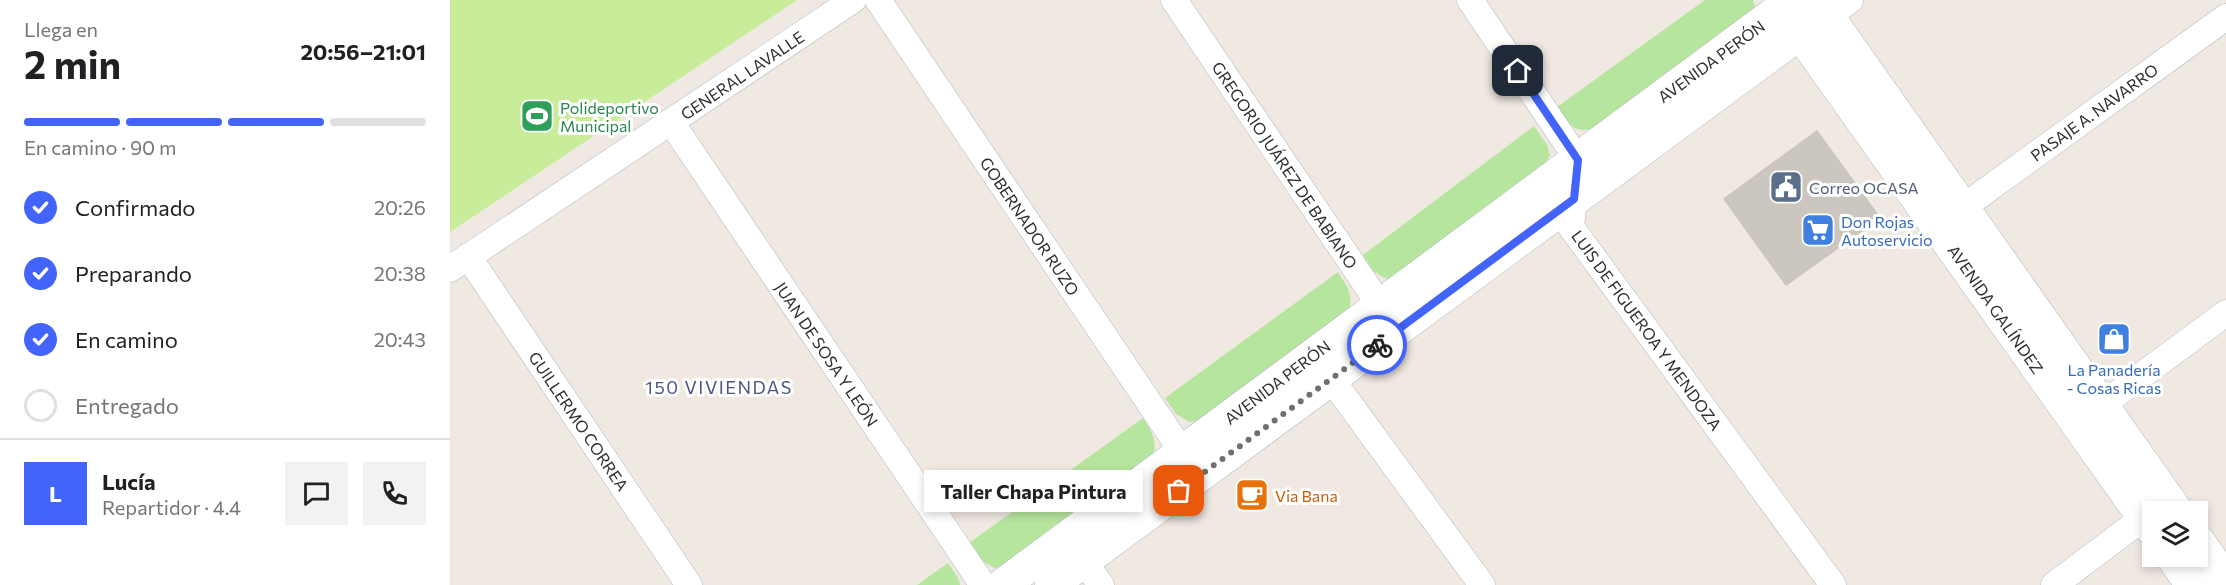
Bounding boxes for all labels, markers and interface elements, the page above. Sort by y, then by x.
street label: AVENIDA PERÓN [1654,16,1768,106]
text: Llega en [24,17,98,41]
street label: GENERAL LAVALLE [677,27,807,123]
text: 20:56–21:01 [300,38,426,65]
text: 2 min [24,39,121,87]
pin [1492,45,1543,96]
icon: home [1501,54,1534,87]
street label: GREGORIO JUÁREZ DE BABIANO [1208,58,1362,272]
street label: PASAJE A. NAVARRO [2027,59,2161,165]
sports icon: Polideportivo Municipal [519,98,555,134]
place label: Polideportivo Municipal [560,98,659,135]
text: En camino · 90 m [24,135,176,159]
street label: GOBERNADOR RUZO [977,153,1083,299]
public building icon: Correo OCASA [1768,169,1804,205]
place label: Correo OCASA [1809,178,1919,197]
icon: check [24,191,57,224]
text: Confirmado [75,194,196,221]
text: 20:26 [374,195,426,219]
supermarket icon: Don Rojas Autoservicio [1800,212,1836,248]
place label: Don Rojas Autoservicio [1841,212,1933,249]
street label: LUIS DE FIGUEROA Y MENDOZA [1568,226,1726,434]
street label: AVENIDA GALÍNDEZ [1944,241,2048,377]
icon: check [24,257,57,290]
text: Preparando [75,260,192,287]
text: 20:38 [374,261,426,285]
street label: JUAN DE SOSA Y LEÓN [772,278,882,430]
courier [1347,315,1407,375]
shop icon: La Panadería - Cosas Ricas [2096,321,2132,357]
icon: check [24,323,57,356]
text: En camino [75,326,178,353]
text: 20:43 [374,327,426,351]
icon: bike [1361,329,1394,362]
street label: AVENIDA PERÓN [1220,336,1334,428]
street label: GUILLERMO CORREA [525,348,633,494]
place label: La Panadería - Cosas Ricas [2067,360,2161,397]
district label: 150 VIVIENDAS [645,376,793,398]
text: Entregado [75,392,179,419]
button: chat [285,462,348,525]
button: phone [363,462,426,525]
pin [1153,465,1204,516]
text: Lucía [102,468,156,495]
callout: Taller Chapa Pintura [924,470,1143,512]
icon: bag [1162,474,1195,507]
cafe icon: Via Bana [1234,477,1270,513]
text: Taller Chapa Pintura [940,479,1127,503]
text: L [49,480,62,507]
place label: Via Bana [1275,486,1338,505]
text: Repartidor · 4.4 [102,495,241,519]
map controls [2142,501,2208,567]
button: layers [2142,501,2208,567]

